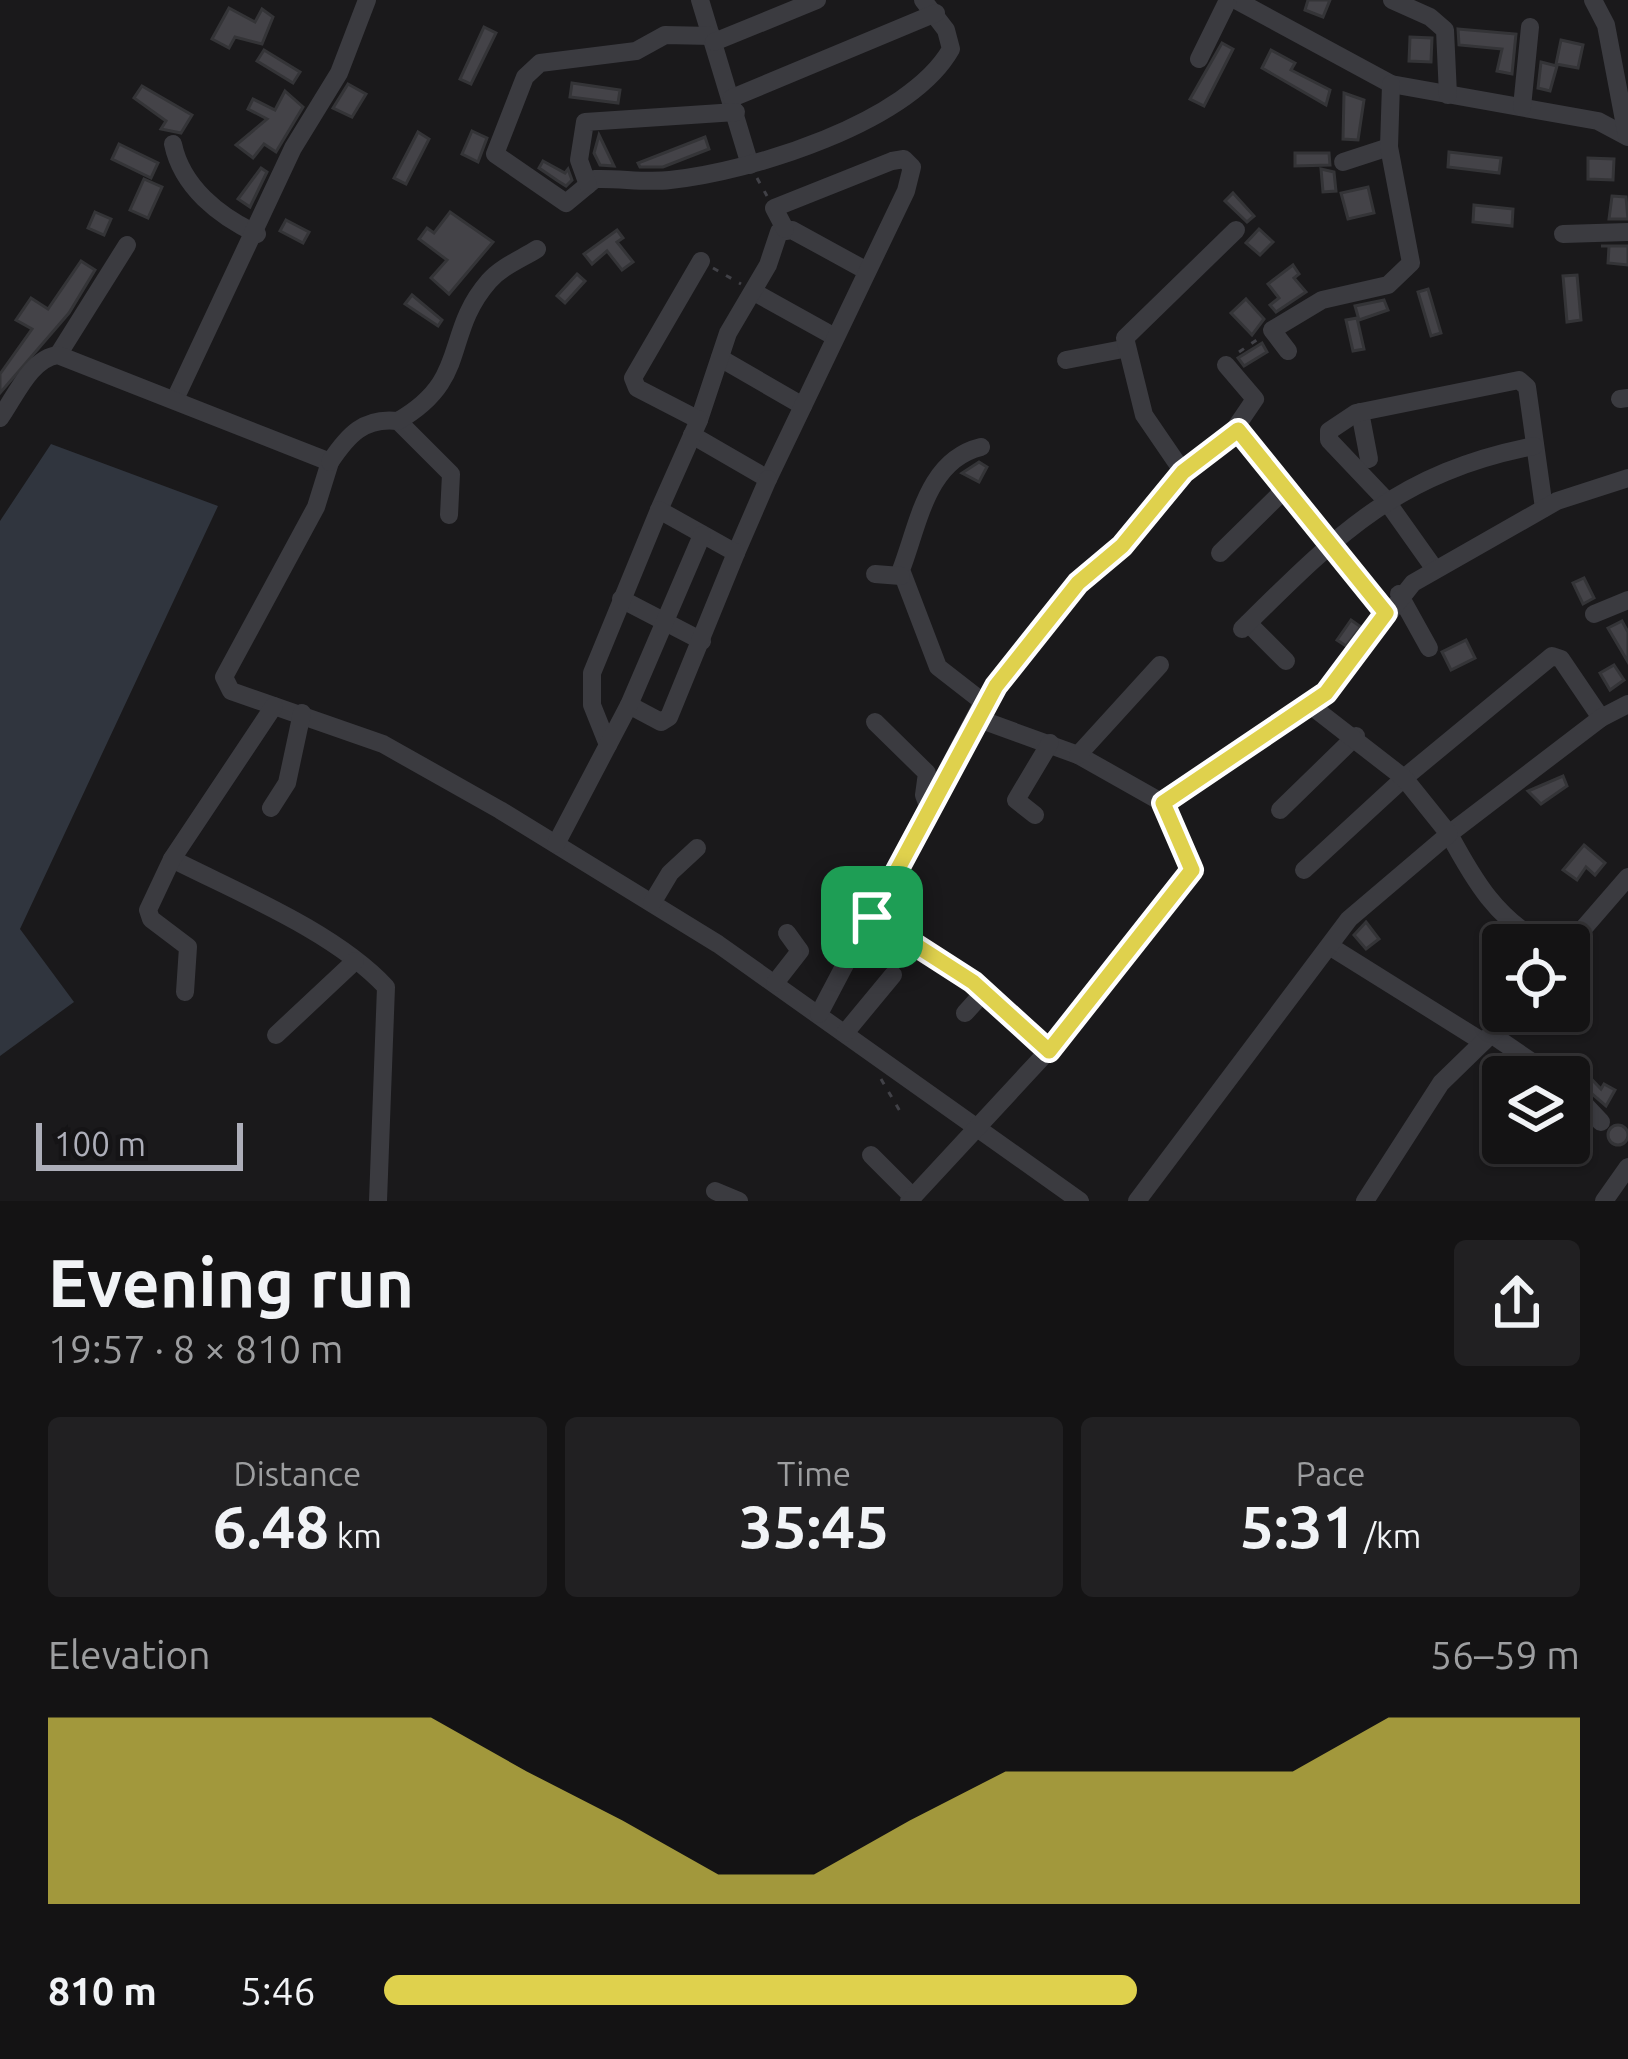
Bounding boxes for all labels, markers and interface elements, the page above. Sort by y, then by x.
pin [821,866,923,968]
icon: arrive [839,884,905,950]
map controls [1482,924,1590,1164]
button: locate [1482,924,1590,1032]
button: layers [1482,1056,1590,1164]
scale bar [36,1117,243,1170]
text: 100 m [54,1125,146,1162]
button: share [1454,1240,1580,1366]
text: Evening run [48,1245,414,1319]
text: 19:57 · 8 × 810 m [48,1327,343,1370]
text: Distance [233,1455,361,1492]
text: Time [777,1455,851,1492]
text: Pace [1296,1455,1366,1492]
text: 6.48 [213,1492,329,1559]
text: 35:45 [739,1492,889,1559]
text: 5:31 [1240,1492,1356,1559]
text: km [329,1517,382,1554]
text: /km [1356,1517,1421,1554]
text: Elevation [48,1633,211,1676]
text: 56–59 m [1430,1633,1580,1676]
text: 810 m [48,1969,157,2012]
text: 5:46 [240,1969,316,2012]

